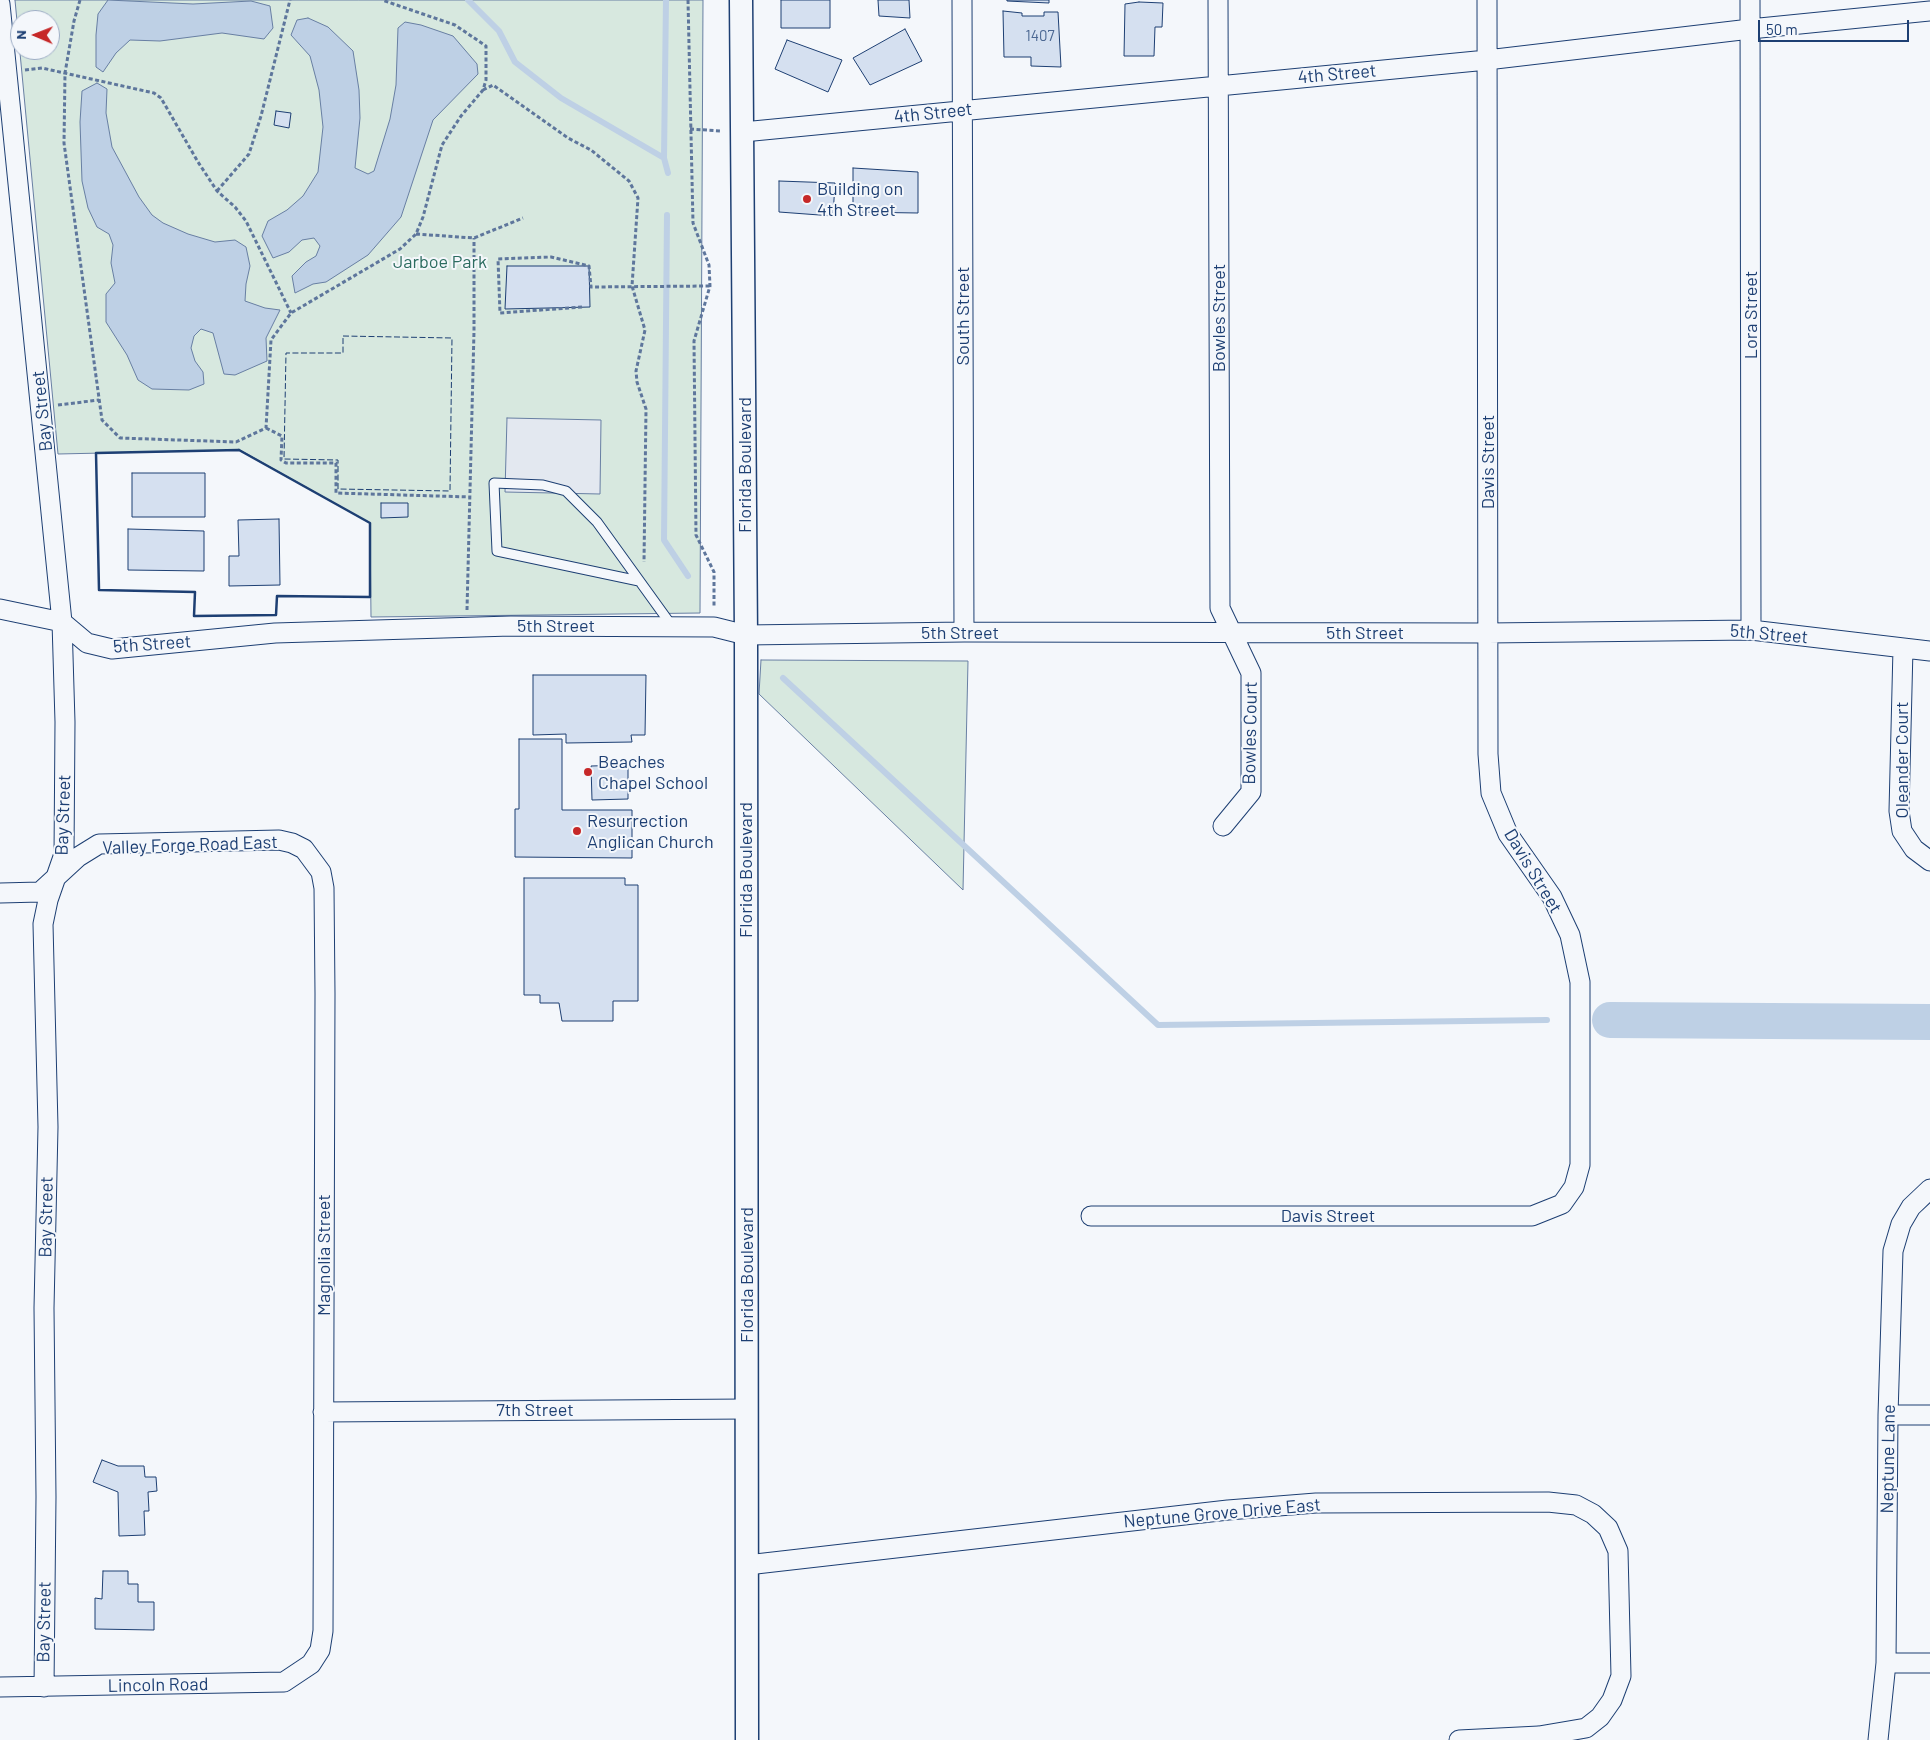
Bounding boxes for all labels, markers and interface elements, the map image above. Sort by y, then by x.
north arrow [10,10,60,60]
scale bar [1760,10,1911,42]
text: 50 m [1766,20,1798,38]
house number: 1407 [1025,27,1055,45]
text: N [12,30,29,40]
street label: 4th Street [1297,60,1377,88]
street label: 4th Street [893,98,973,128]
place label: Building on 4th Street [817,178,903,220]
marker: Building on 4th Street [801,193,813,205]
park label: Jarboe Park [393,251,487,273]
street label: Bowles Street [1208,264,1230,372]
street label: South Street [952,267,974,365]
street label: Lora Street [1740,271,1762,359]
street label: Bay Street [27,369,57,453]
street label: Florida Boulevard [734,397,756,533]
street label: Davis Street [1477,415,1499,509]
street label: 5th Street [517,615,595,637]
street label: 5th Street [1729,620,1809,648]
street label: 5th Street [921,622,999,644]
street label: 5th Street [1326,622,1404,644]
street label: 5th Street [112,630,192,658]
street label: Bowles Court [1238,681,1262,785]
street label: Oleander Court [1891,702,1913,818]
place label: Beaches Chapel School [598,751,708,794]
marker: Beaches Chapel School [582,766,594,778]
street label: Bay Street [51,774,75,856]
street label: Florida Boulevard [735,802,757,938]
place label: Resurrection Anglican Church [587,810,714,852]
marker: Resurrection Anglican Church [571,825,583,837]
street label: Davis Street [1499,825,1567,917]
street label: Valley Forge Road East [102,831,278,859]
street label: Bay Street [34,1176,58,1258]
street label: Magnolia Street [313,1194,335,1316]
street label: Davis Street [1281,1205,1375,1227]
street label: Florida Boulevard [736,1207,758,1343]
street label: 7th Street [496,1399,574,1421]
street label: Neptune Lane [1876,1404,1900,1514]
street label: Neptune Grove Drive East [1122,1494,1322,1532]
street label: Bay Street [32,1581,56,1663]
street label: Lincoln Road [107,1673,209,1697]

